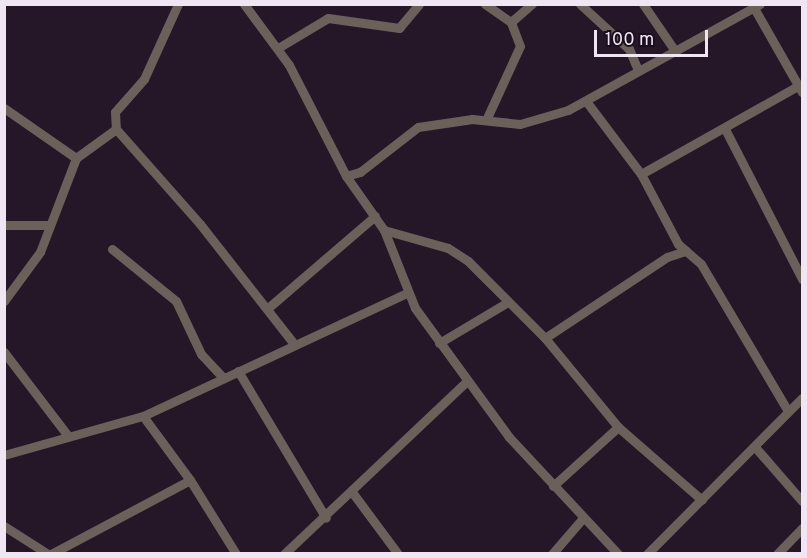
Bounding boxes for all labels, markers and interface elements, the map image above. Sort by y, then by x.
scale bar [597,18,711,56]
text: 100 m [605,29,654,52]

